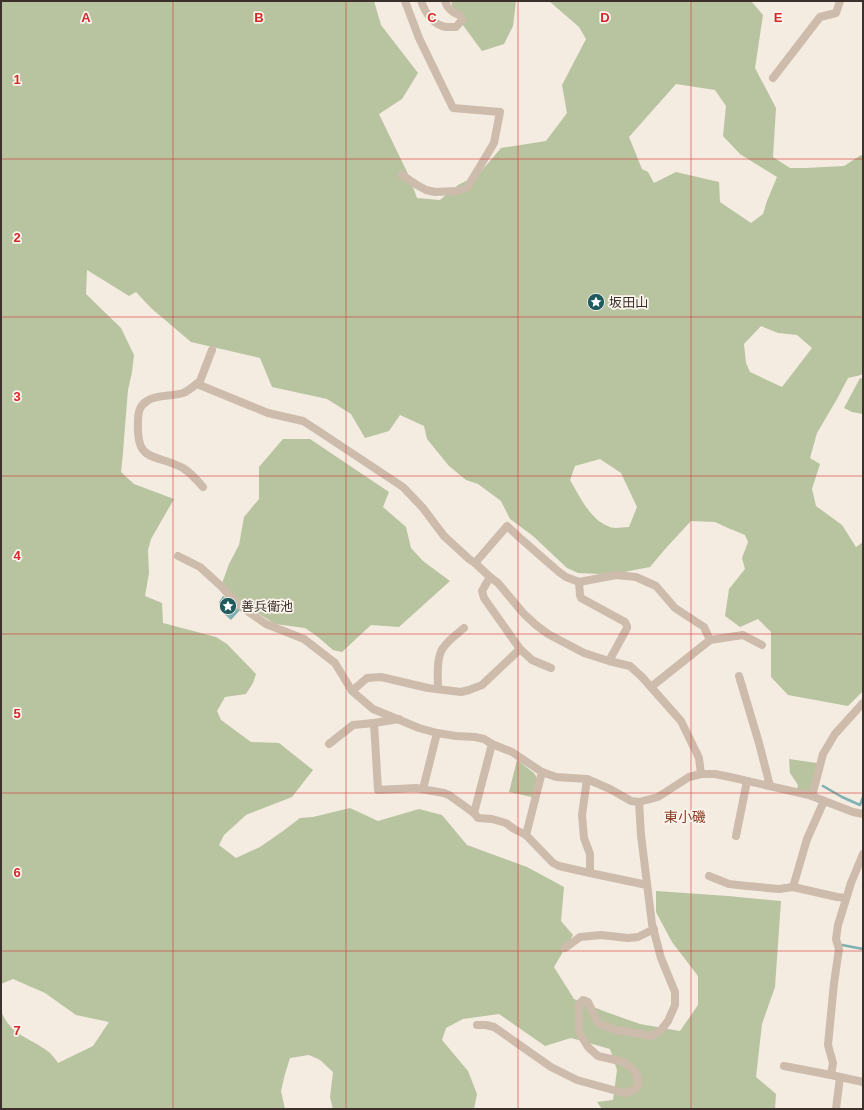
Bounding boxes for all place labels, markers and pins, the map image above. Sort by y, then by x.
place icon: 坂田山 [586,292,606,312]
place label: 坂田山 [609,295,648,310]
place icon: 善兵衛池 [218,596,238,616]
place label: 善兵衛池 [241,599,293,614]

